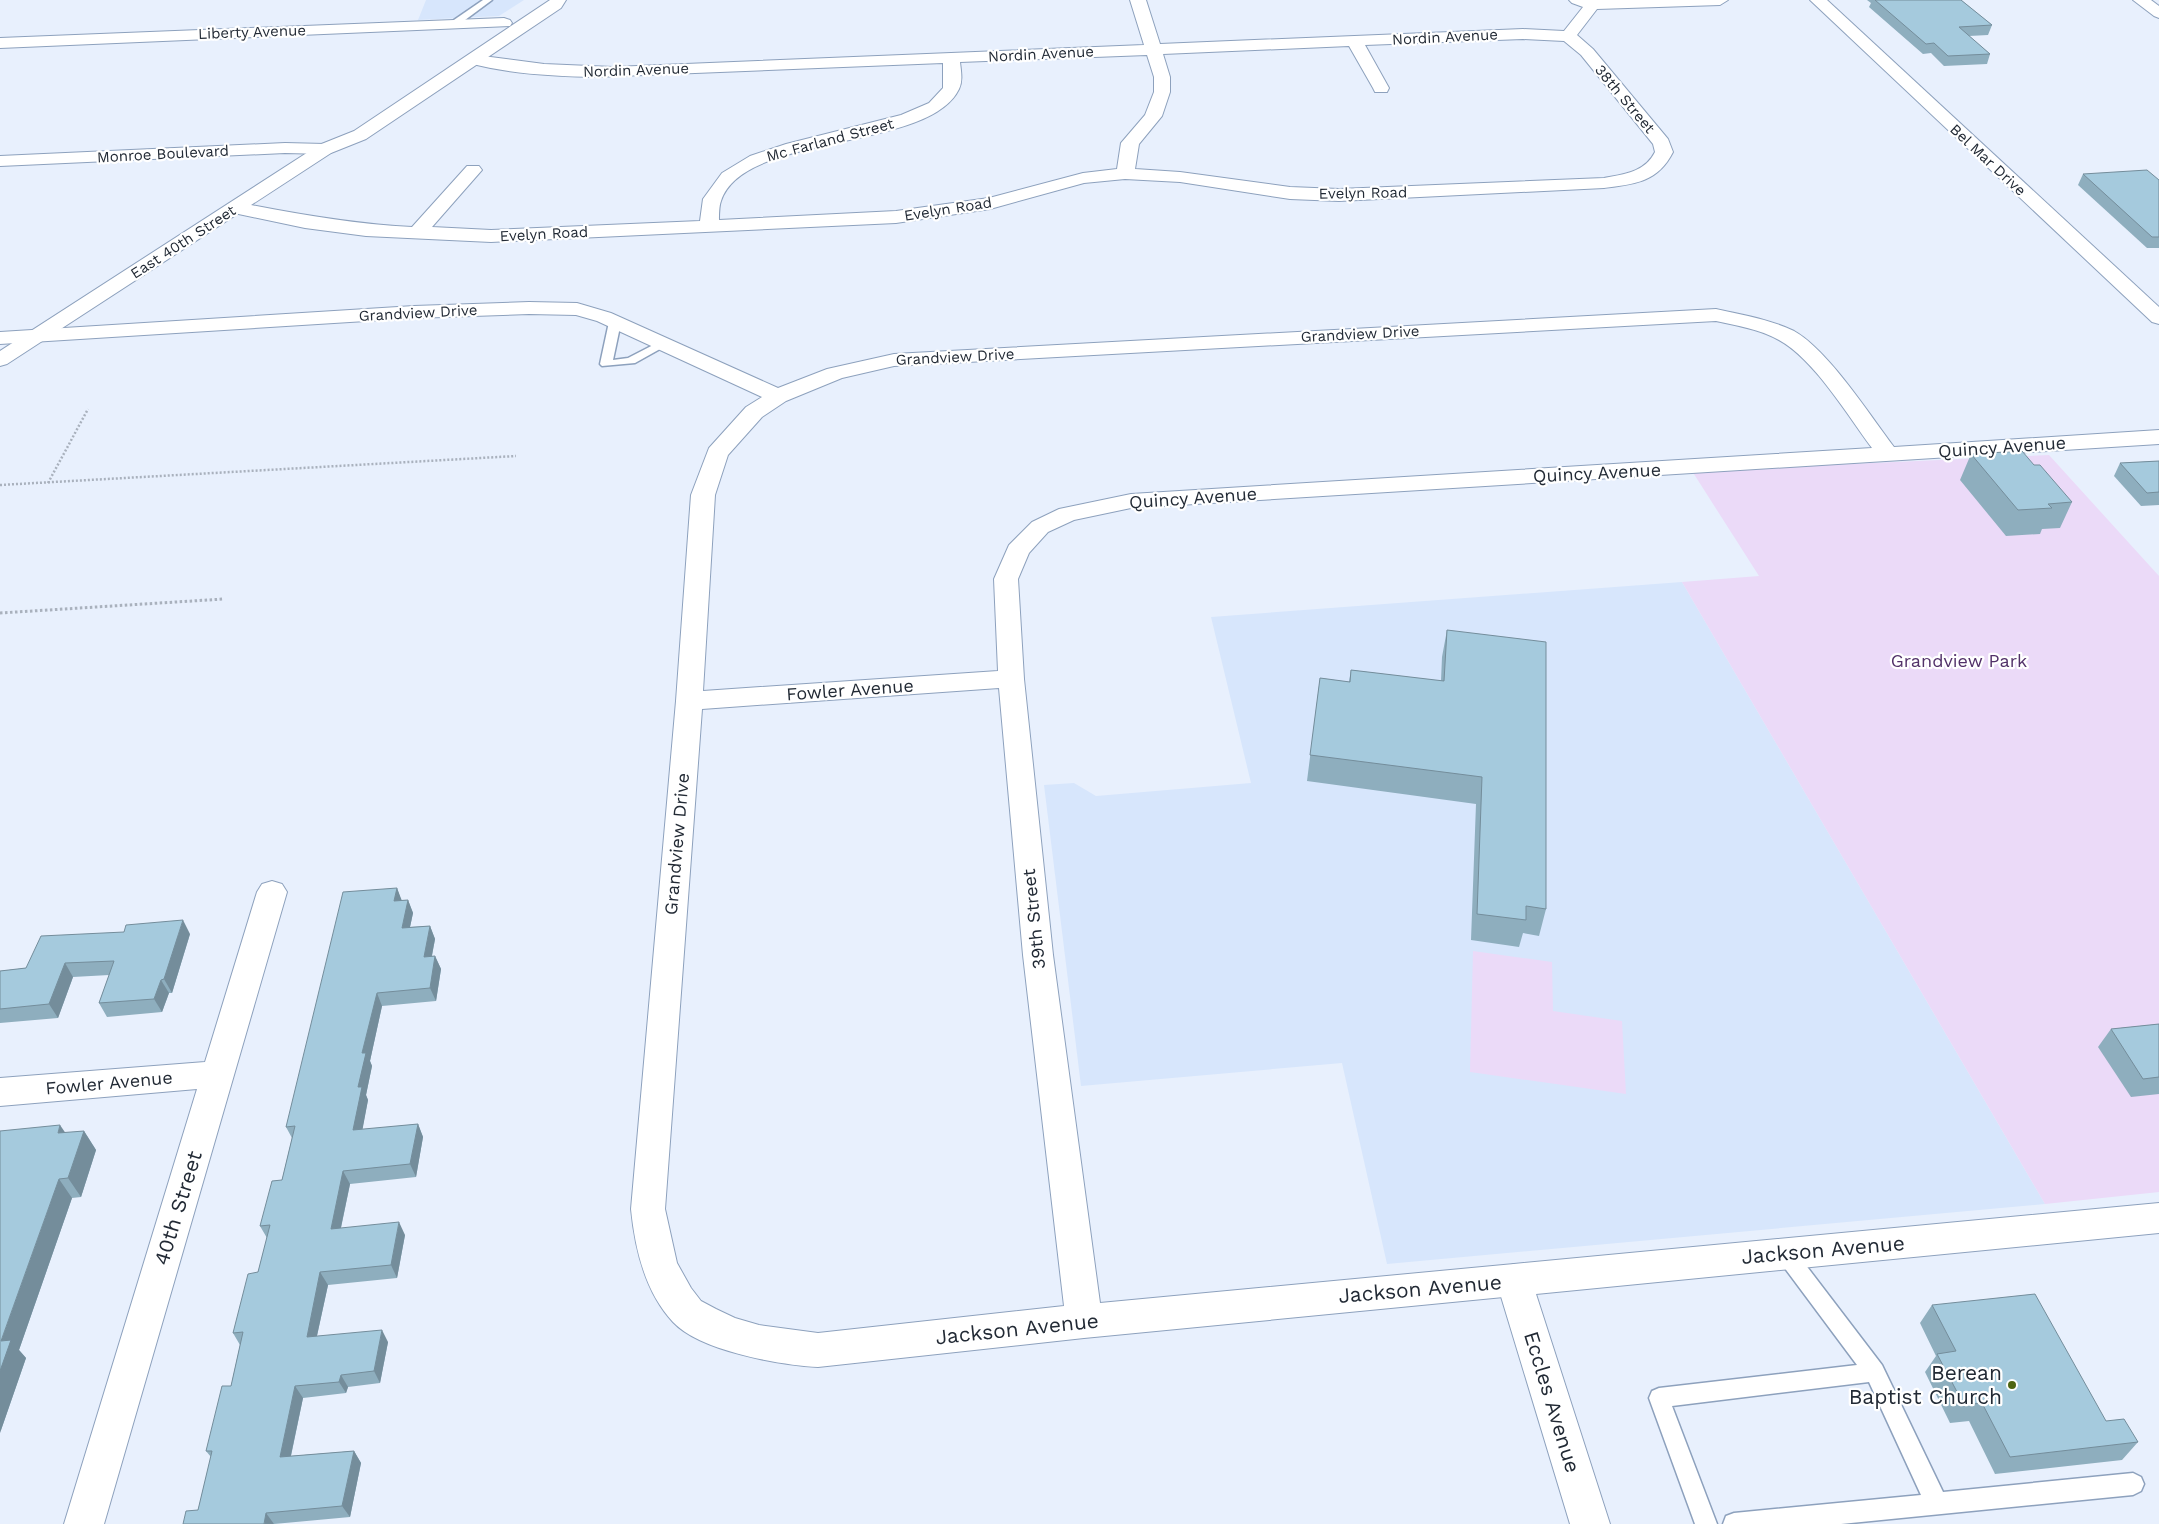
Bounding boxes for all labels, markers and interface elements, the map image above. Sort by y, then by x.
street label: Liberty Avenue [198,21,306,43]
street label: Nordin Avenue [1392,25,1498,49]
street label: Nordin Avenue [988,42,1094,66]
street label: Nordin Avenue [583,59,689,81]
street label: 38th Street [1591,61,1659,137]
street label: Mc Farland Street [764,114,896,166]
street label: Bel Mar Drive [1946,120,2030,200]
street label: Monroe Boulevard [97,142,229,166]
street label: Evelyn Road [1319,183,1407,203]
street label: Evelyn Road [903,193,993,225]
street label: East 40th Street [127,201,240,283]
street label: Evelyn Road [499,223,589,245]
street label: Grandview Drive [358,301,478,325]
street label: Grandview Drive [1300,322,1420,346]
street label: Grandview Drive [895,345,1015,369]
street label: Quincy Avenue [1937,432,2067,461]
street label: Quincy Avenue [1532,459,1662,486]
street label: Quincy Avenue [1128,483,1258,512]
park label: Grandview Park [1891,650,2027,671]
street label: Fowler Avenue [786,675,914,704]
street label: Grandview Drive [660,772,693,916]
street label: 39th Street [1018,867,1049,970]
street label: Fowler Avenue [45,1066,173,1099]
street label: 40th Street [148,1148,207,1268]
street label: Jackson Avenue [1740,1230,1906,1269]
street label: Jackson Avenue [1337,1269,1503,1308]
street label: Jackson Avenue [934,1307,1100,1350]
street label: Eccles Avenue [1519,1328,1586,1476]
place label: Berean Baptist Church [1849,1360,2002,1409]
marker: Berean Baptist Church [2006,1379,2018,1391]

